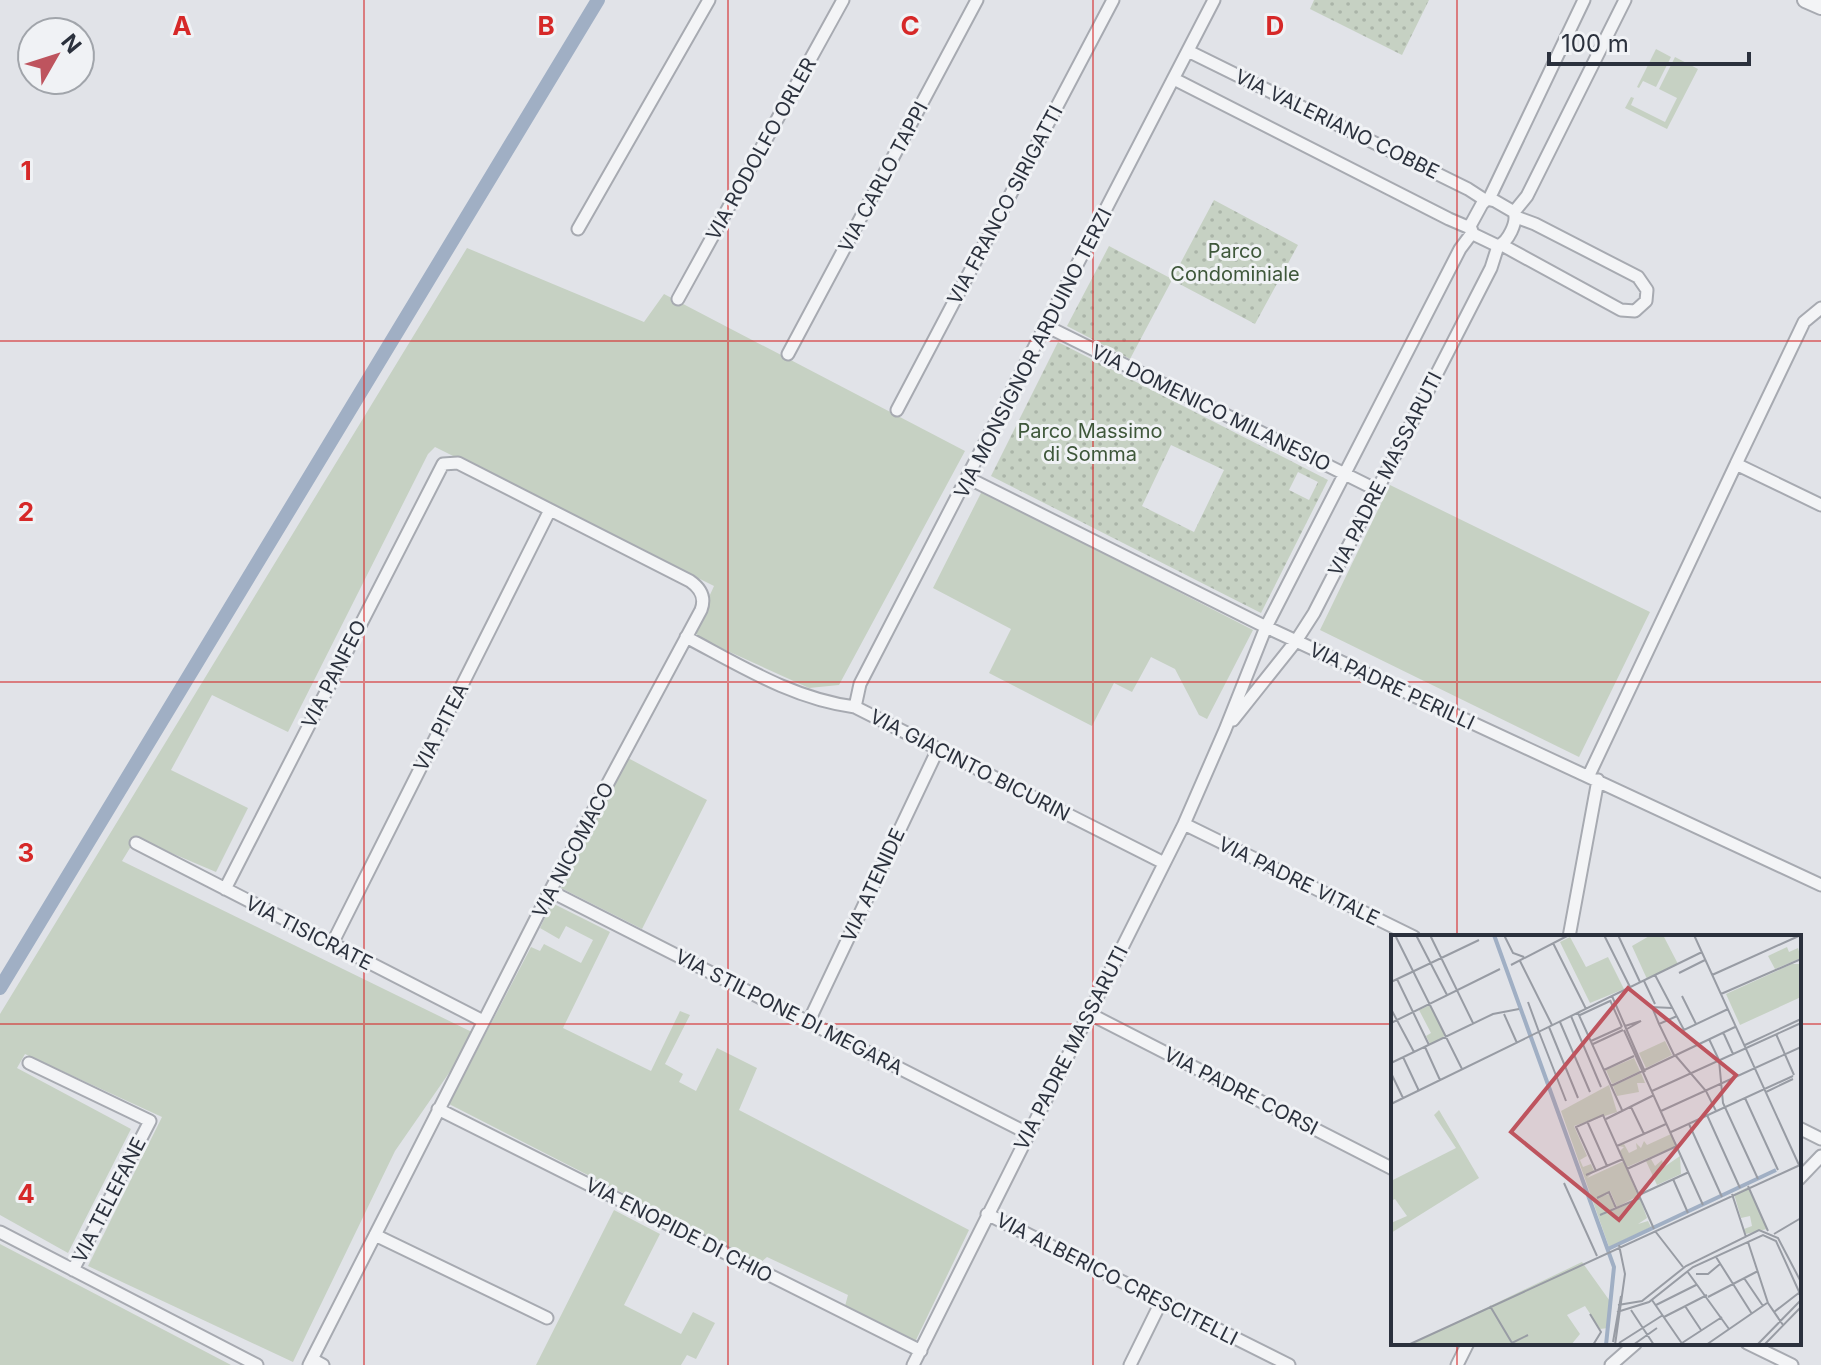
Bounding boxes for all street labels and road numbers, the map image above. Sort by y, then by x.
street label: VIA RODOLFO ORLER [701,53,821,244]
street label: VIA VALERIANO COBBE [1231,64,1443,184]
street label: VIA CARLO TAPPI [833,98,933,256]
street label: VIA FRANCO SIRIGATTI [942,101,1068,309]
street label: VIA MONSIGNOR ARDUINO TERZI [949,204,1117,502]
street label: VIA DOMENICO MILANESIO [1087,339,1335,477]
street label: VIA PADRE MASSARUTI [1323,368,1447,580]
street label: VIA PANFEO [297,616,371,732]
street label: VIA PADRE PERILLI [1306,637,1478,735]
street label: VIA PITEA [409,679,473,775]
street label: VIA GIACINTO BICURIN [866,704,1074,826]
street label: VIA NICOMACO [527,778,619,922]
street label: VIA ATENIDE [836,824,910,946]
street label: VIA PADRE VITALE [1215,832,1383,930]
street label: VIA TISICRATE [241,891,377,975]
street label: VIA PADRE MASSARUTI [1009,942,1133,1154]
street label: VIA STILPONE DI MEGARA [671,944,907,1080]
street label: VIA PADRE CORSI [1160,1042,1322,1140]
street label: VIA TELEFANE [67,1133,151,1267]
street label: VIA ENOPIDE DI CHIO [581,1172,777,1288]
street label: VIA ALBERICO CRESCITELLI [992,1208,1242,1350]

